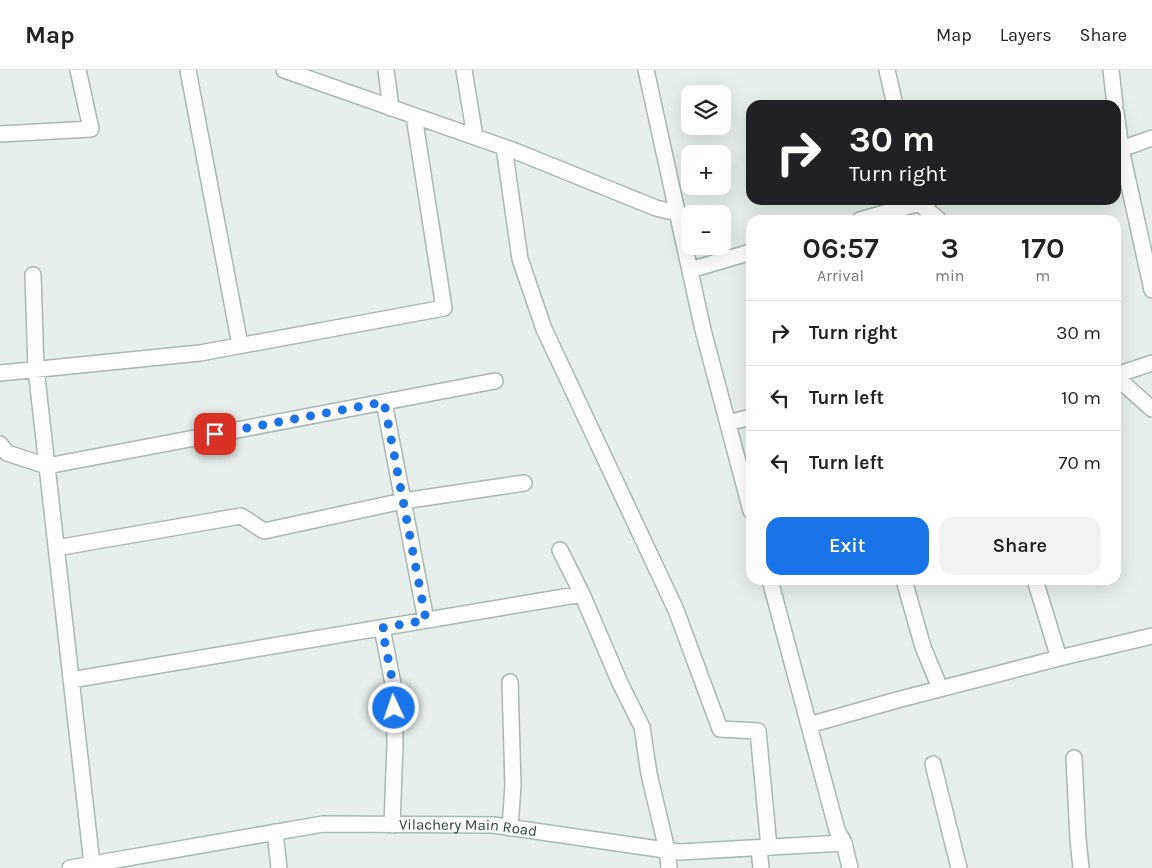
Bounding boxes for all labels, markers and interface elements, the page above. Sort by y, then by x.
text: Map [25,21,75,49]
text: Map [936,24,972,46]
text: Layers [1000,24,1052,46]
text: Share [1080,24,1127,46]
map controls [681,85,731,255]
button: layers [681,85,731,135]
text: 30 m [849,119,935,160]
icon: right [766,120,831,185]
button: + [681,145,731,195]
text: Turn right [849,161,947,187]
button: − [681,205,731,255]
text: 06:57 [802,230,879,266]
text: 3 [941,230,959,266]
text: 170 [1021,230,1065,266]
text: Arrival [817,266,864,285]
text: min [935,266,964,285]
text: m [1035,266,1050,285]
icon: right [766,319,794,347]
text: Turn right [809,322,898,344]
text: 30 m [1056,322,1101,344]
icon: left [766,384,794,412]
text: Turn left [809,387,884,409]
text: 10 m [1061,387,1101,409]
pin [194,413,236,455]
icon: arrive [201,420,229,448]
icon: left [766,449,794,477]
text: Turn left [809,452,884,474]
text: 70 m [1059,452,1101,474]
button: Exit [766,517,929,575]
button: Share [939,517,1101,575]
position arrow [367,681,419,733]
street label: Vilachery Main Road [399,815,538,840]

